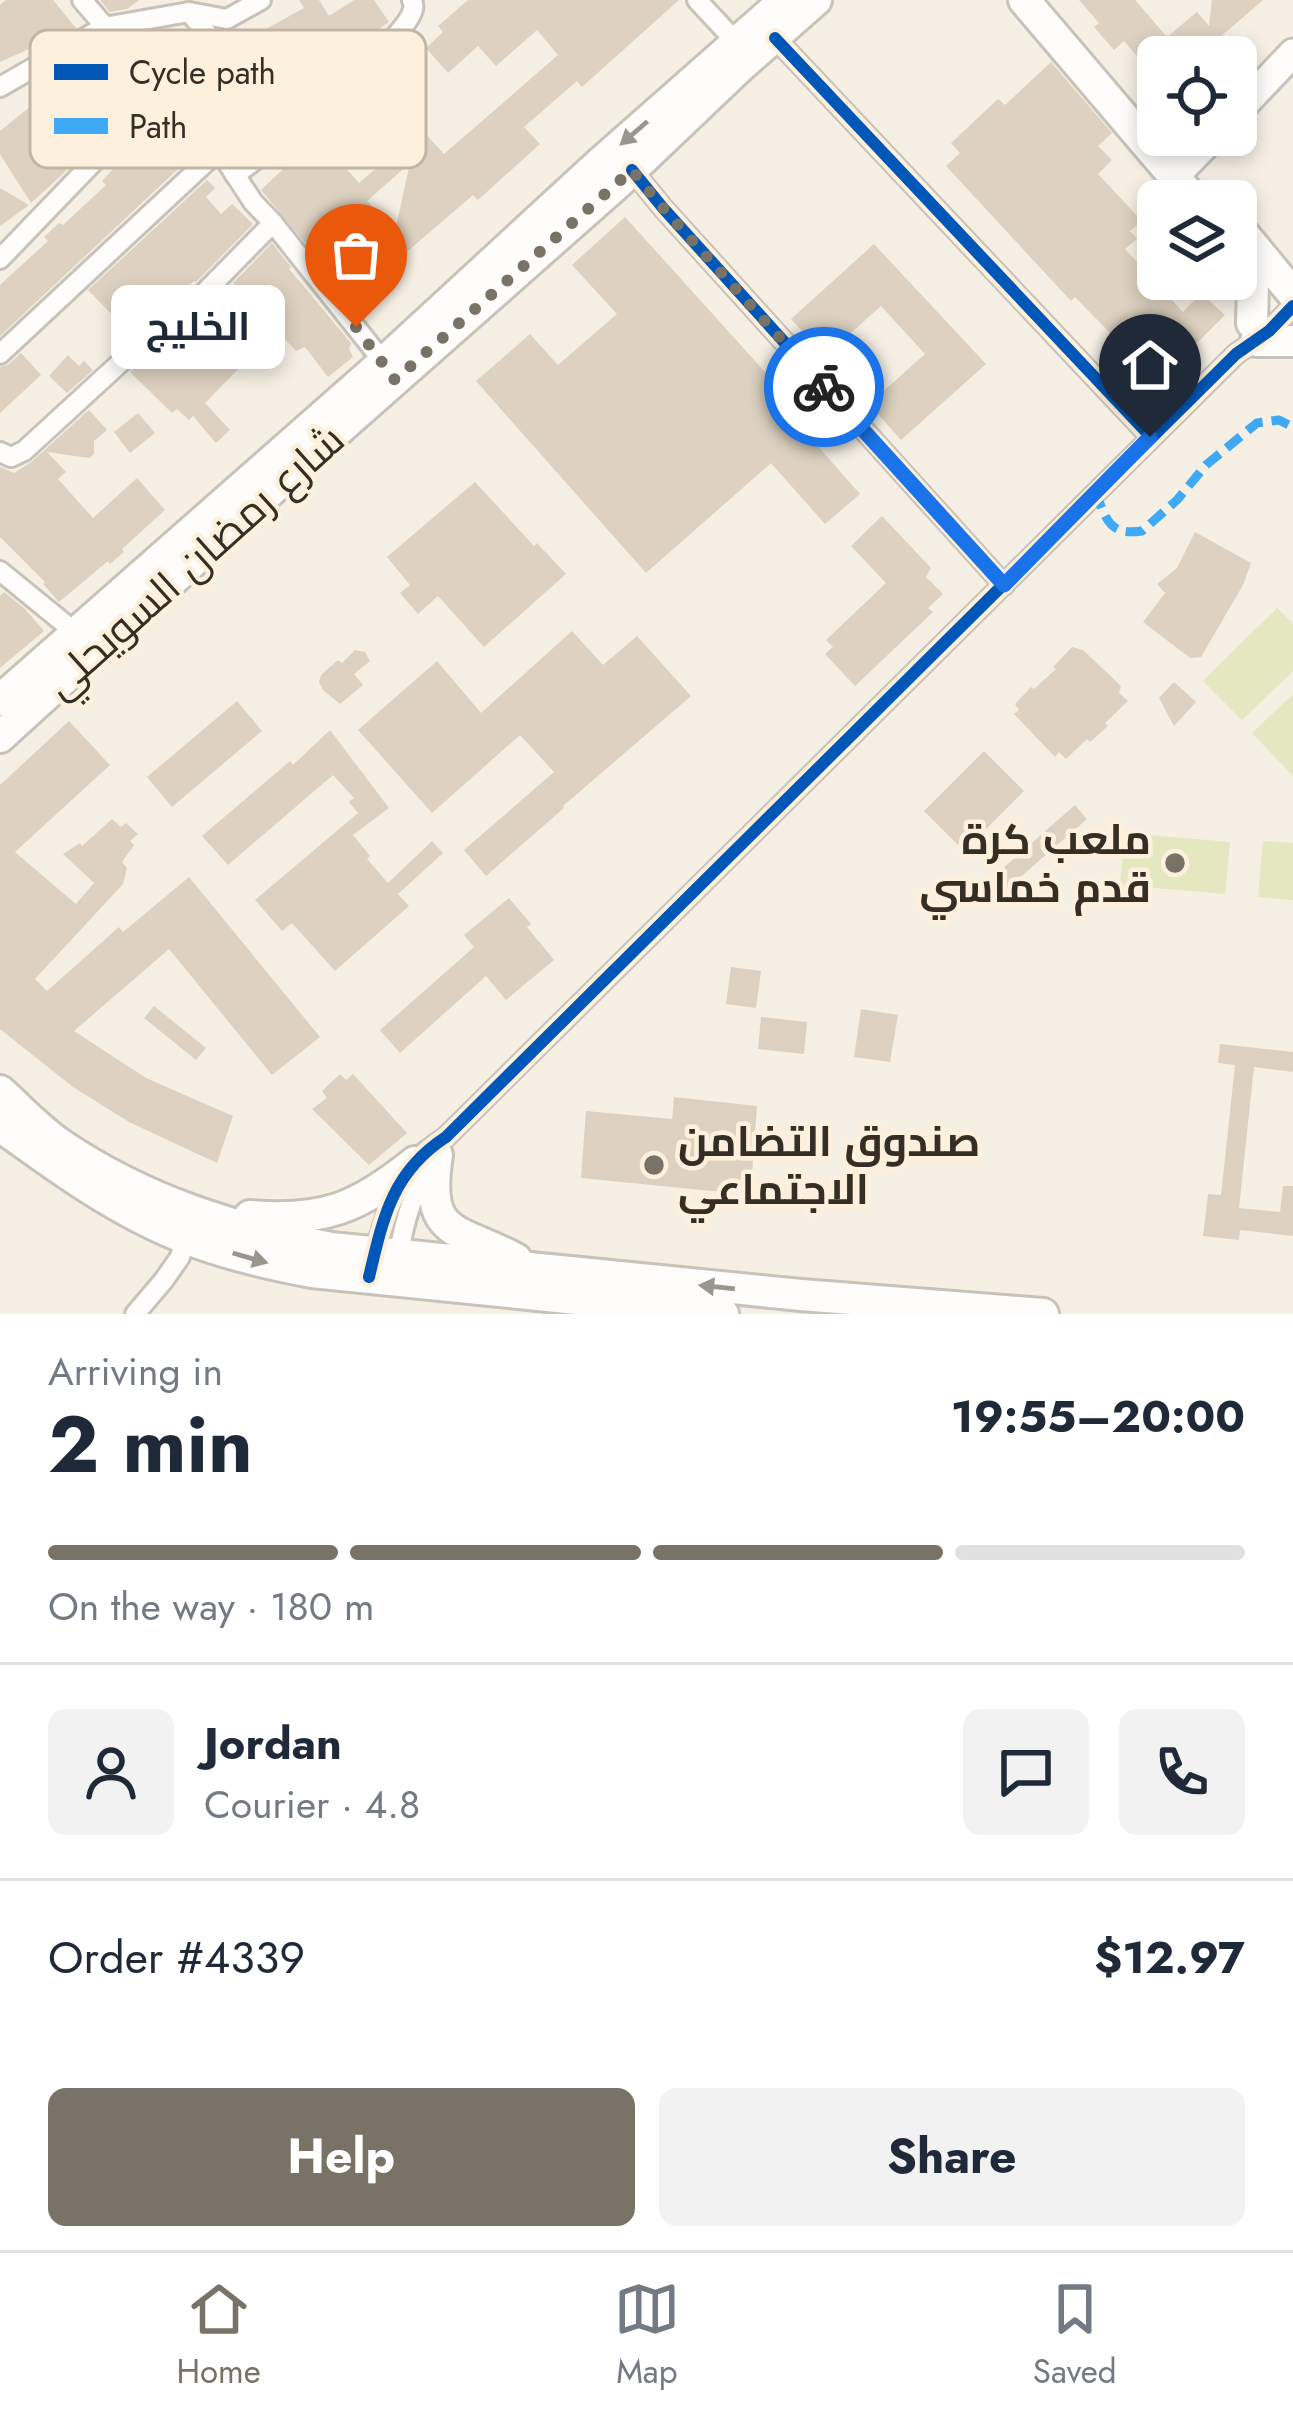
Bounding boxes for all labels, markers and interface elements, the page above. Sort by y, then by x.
legend [30,30,426,168]
map controls [1137,36,1257,300]
button: locate [1137,36,1257,156]
text: Cycle path [129,49,276,96]
text: Path [129,103,187,150]
one-way arrow [620,119,649,146]
button: layers [1137,180,1257,300]
pin [305,204,407,327]
icon: bag [323,222,389,288]
callout: الخليج [110,285,284,369]
text: الخليج [146,298,250,355]
pin [1099,314,1201,437]
courier [764,327,884,447]
icon: home [1117,332,1183,398]
icon: bike [791,354,857,420]
street label: شارع رمضان السويحلي [31,410,359,714]
place label: ملعب كرة قدم خماسي [919,809,1151,920]
marker: ملعب كرة قدم خماسي [1162,850,1188,876]
place label: صندوق التضامن الاجتماعي [678,1111,980,1223]
marker: صندوق التضامن الاجتماعي [641,1152,667,1178]
one-way arrow [232,1250,269,1269]
one-way arrow [698,1277,736,1296]
text: Arriving in [48,1343,223,1400]
text: 19:55–20:00 [951,1384,1245,1449]
text: 2 min [48,1389,253,1501]
text: On the way · 180 m [48,1578,374,1635]
button: person [48,1709,174,1835]
button: chat [963,1709,1089,1835]
button: phone [1119,1709,1245,1835]
text: Jordan [204,1711,342,1776]
text: Courier · 4.8 [204,1776,420,1833]
text: Order #4339 [48,1925,305,1990]
text: $12.97 [1094,1925,1245,1990]
button: Help [48,2088,635,2226]
button: Share [659,2088,1245,2226]
tab: Home [177,2276,261,2395]
tab: Map [614,2276,680,2395]
tab: Saved [1033,2276,1116,2395]

